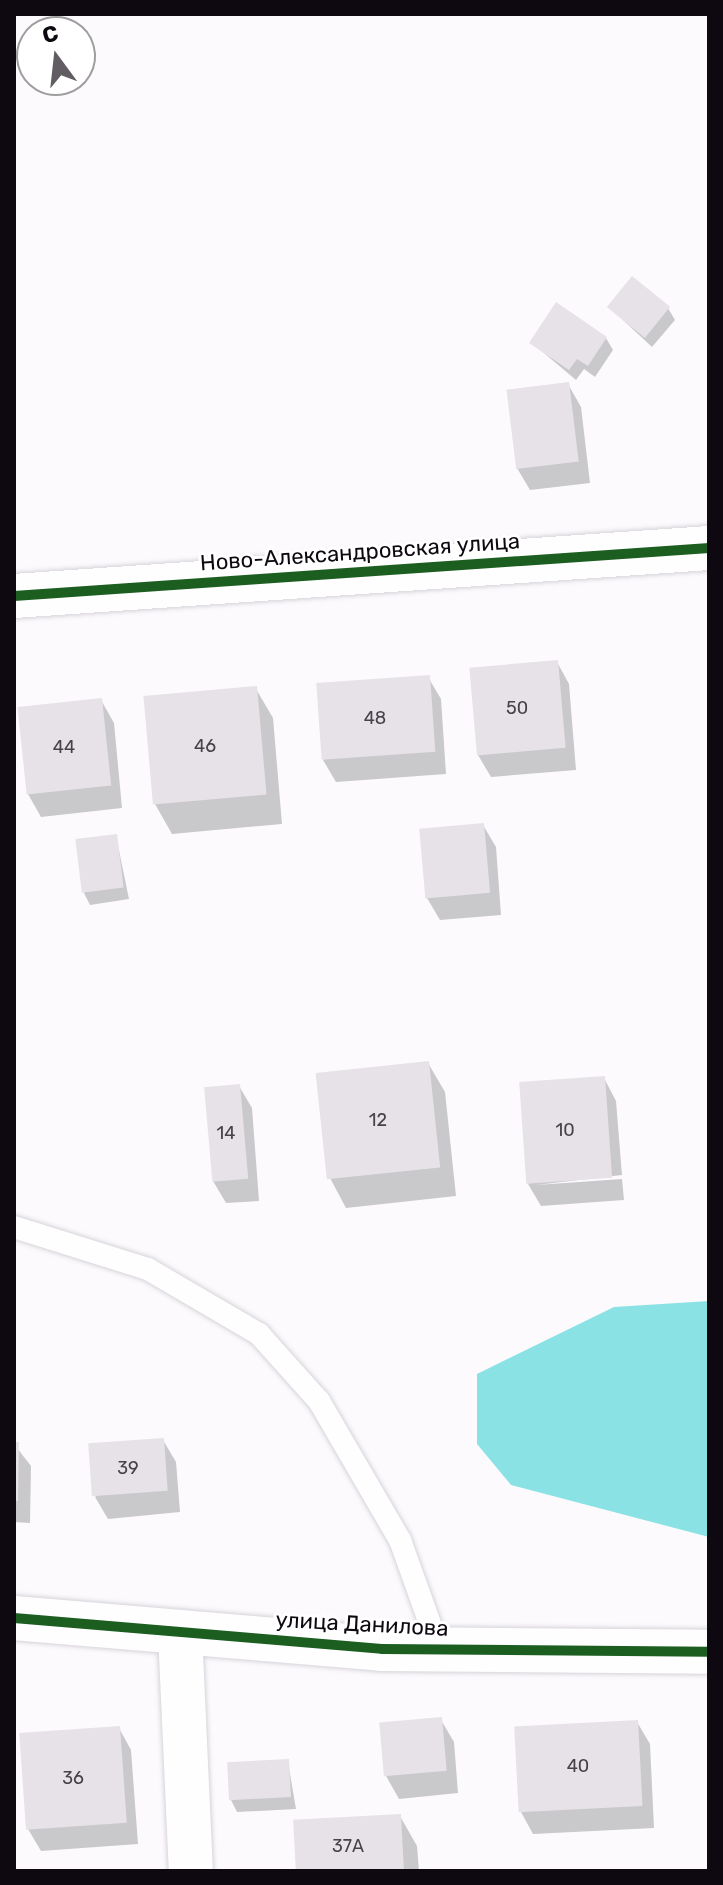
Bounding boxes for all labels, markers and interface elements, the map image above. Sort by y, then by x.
north arrow [16,16,96,96]
text: С [39,19,61,49]
street label: Ново-Александровская улица [199,528,521,576]
house number: 50 [506,697,528,719]
house number: 48 [364,707,386,729]
house number: 46 [194,735,216,757]
house number: 44 [53,736,75,758]
house number: 12 [369,1109,387,1131]
house number: 10 [555,1119,575,1141]
house number: 14 [217,1122,235,1144]
house number: 39 [117,1457,139,1479]
street label: улица Данилова [275,1606,449,1642]
house number: 40 [567,1755,589,1777]
house number: 36 [62,1767,84,1789]
house number: 37А [332,1835,364,1857]

